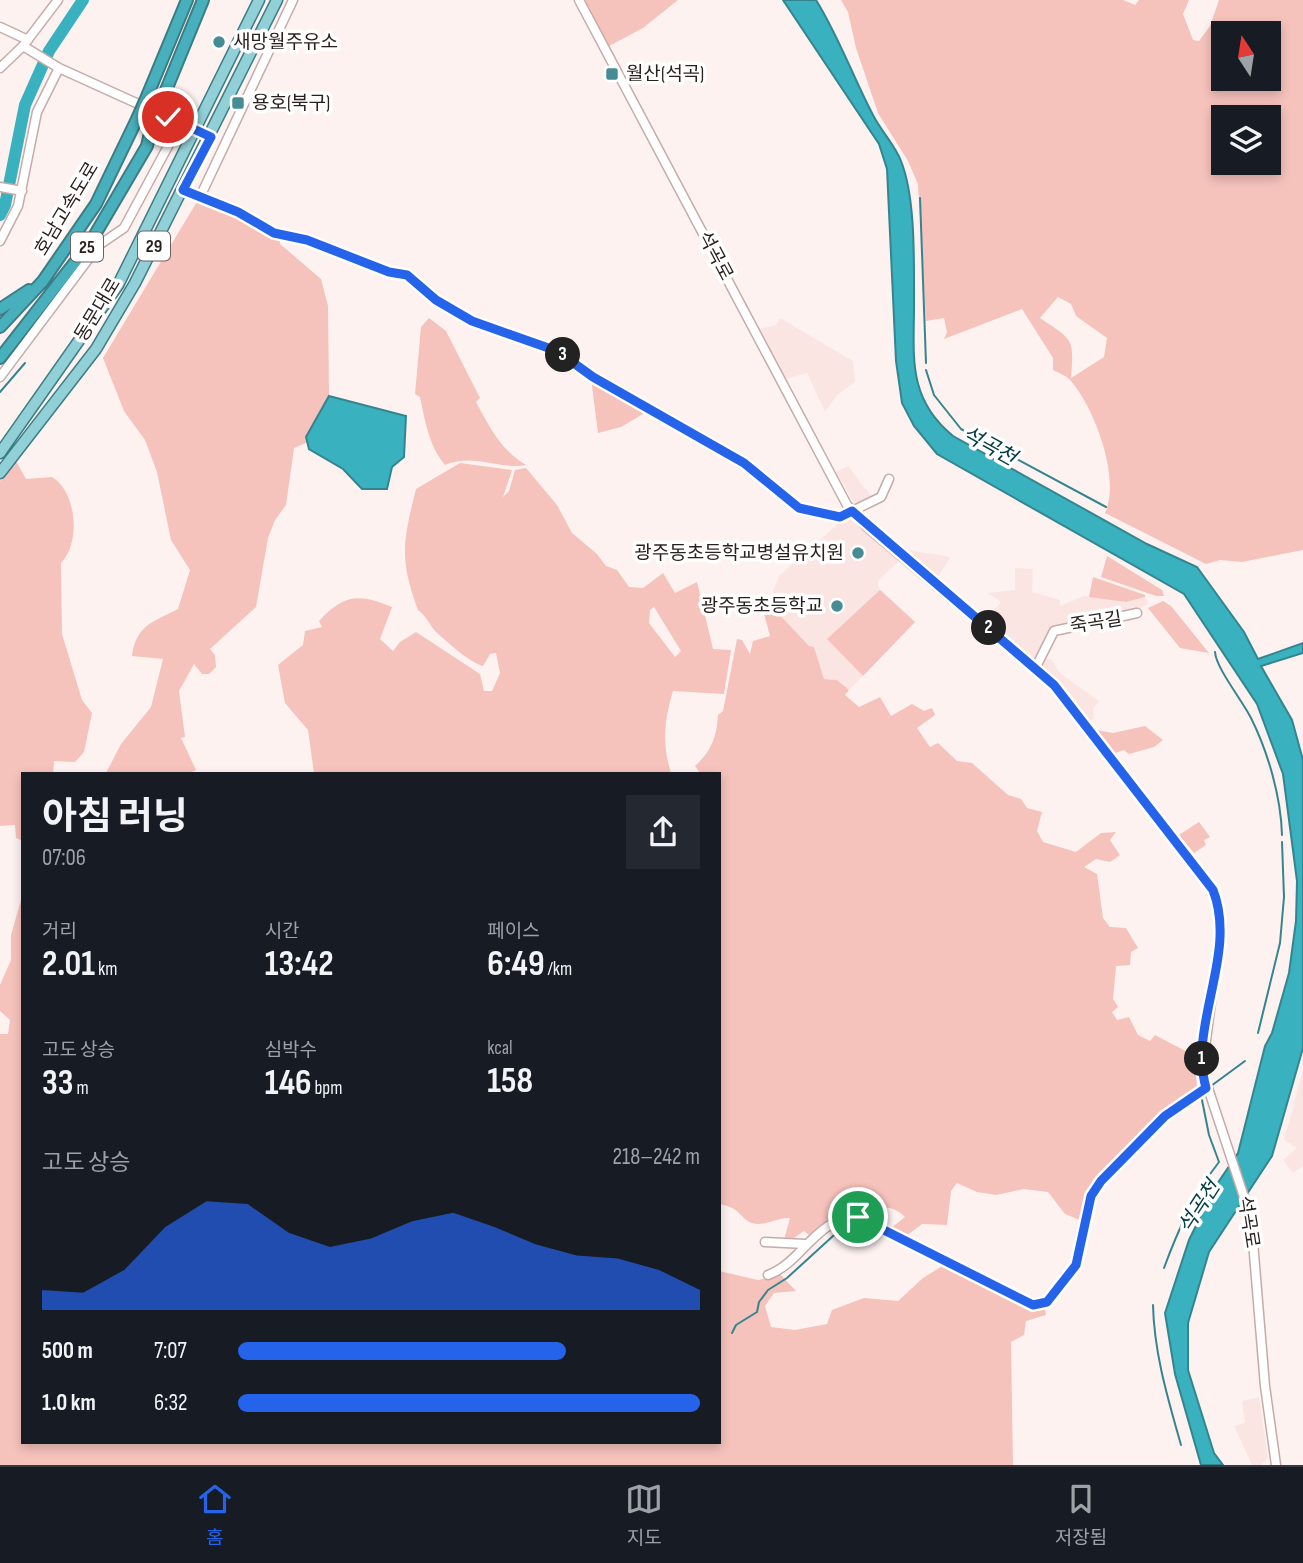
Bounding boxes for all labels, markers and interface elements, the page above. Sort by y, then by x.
north arrow [1211,21,1281,91]
map controls [1211,21,1281,175]
place label: 새망월주유소 [233,31,338,54]
marker: 새망월주유소 [211,34,227,50]
place label: 월산(석곡) [626,63,704,86]
marker: 월산(석곡) [604,66,620,82]
pin [138,87,198,147]
place label: 용호(북구) [252,92,330,115]
marker: 용호(북구) [230,95,246,111]
icon: check [149,98,187,136]
button: layers [1211,105,1281,175]
street label: 호남고속도로 [30,158,104,260]
street label: 석곡로 [693,227,737,285]
road number: 25 [71,232,103,262]
road number: 29 [138,232,170,260]
street label: 동문대로 [70,274,126,346]
pin: 3 [546,338,580,372]
text: 3 [558,343,567,366]
water label: 석곡천 [958,421,1023,472]
place label: 광주동초등학교병설유치원 [634,542,844,565]
marker: 광주동초등학교병설유치원 [850,545,866,561]
place label: 광주동초등학교 [701,595,823,618]
marker: 광주동초등학교 [829,598,845,614]
street label: 죽곡길 [1068,608,1124,638]
pin: 2 [972,610,1006,646]
text: 2 [984,616,993,639]
text: 아침 러닝 [42,795,188,840]
button: share [626,795,700,869]
text: 07:06 [42,844,86,872]
text: 거리 [42,920,77,943]
text: 시간 [265,920,300,943]
text: 페이스 [487,920,540,943]
text: 2.01 [42,943,95,986]
text: 13:42 [265,943,334,986]
text: 6:49 [487,943,545,986]
text: km [95,958,117,981]
text: /km [545,958,572,981]
text: kcal [487,1037,512,1060]
text: 고도 상승 [42,1039,115,1062]
text: 심박수 [265,1039,317,1062]
pin: 1 [1184,1042,1220,1076]
text: 1 [1198,1047,1205,1070]
text: 158 [487,1060,533,1103]
text: 33 [42,1062,73,1105]
text: 146 [265,1062,311,1105]
text: m [73,1077,89,1100]
text: bpm [311,1077,342,1100]
text: 218–242 m [613,1143,700,1171]
text: 고도 상승 [42,1149,130,1177]
water label: 석곡천 [1173,1174,1227,1238]
pin [828,1187,888,1247]
street label: 석곡로 [1233,1194,1263,1250]
icon: arrive [839,1198,877,1236]
text: 500 m [42,1337,93,1365]
text: 7:07 [154,1337,187,1365]
text: 1.0 km [42,1389,96,1417]
text: 6:32 [154,1389,188,1417]
tab: 홈 [196,1480,234,1550]
tab: 지도 [625,1480,663,1550]
tab: 저장됨 [1055,1480,1107,1550]

